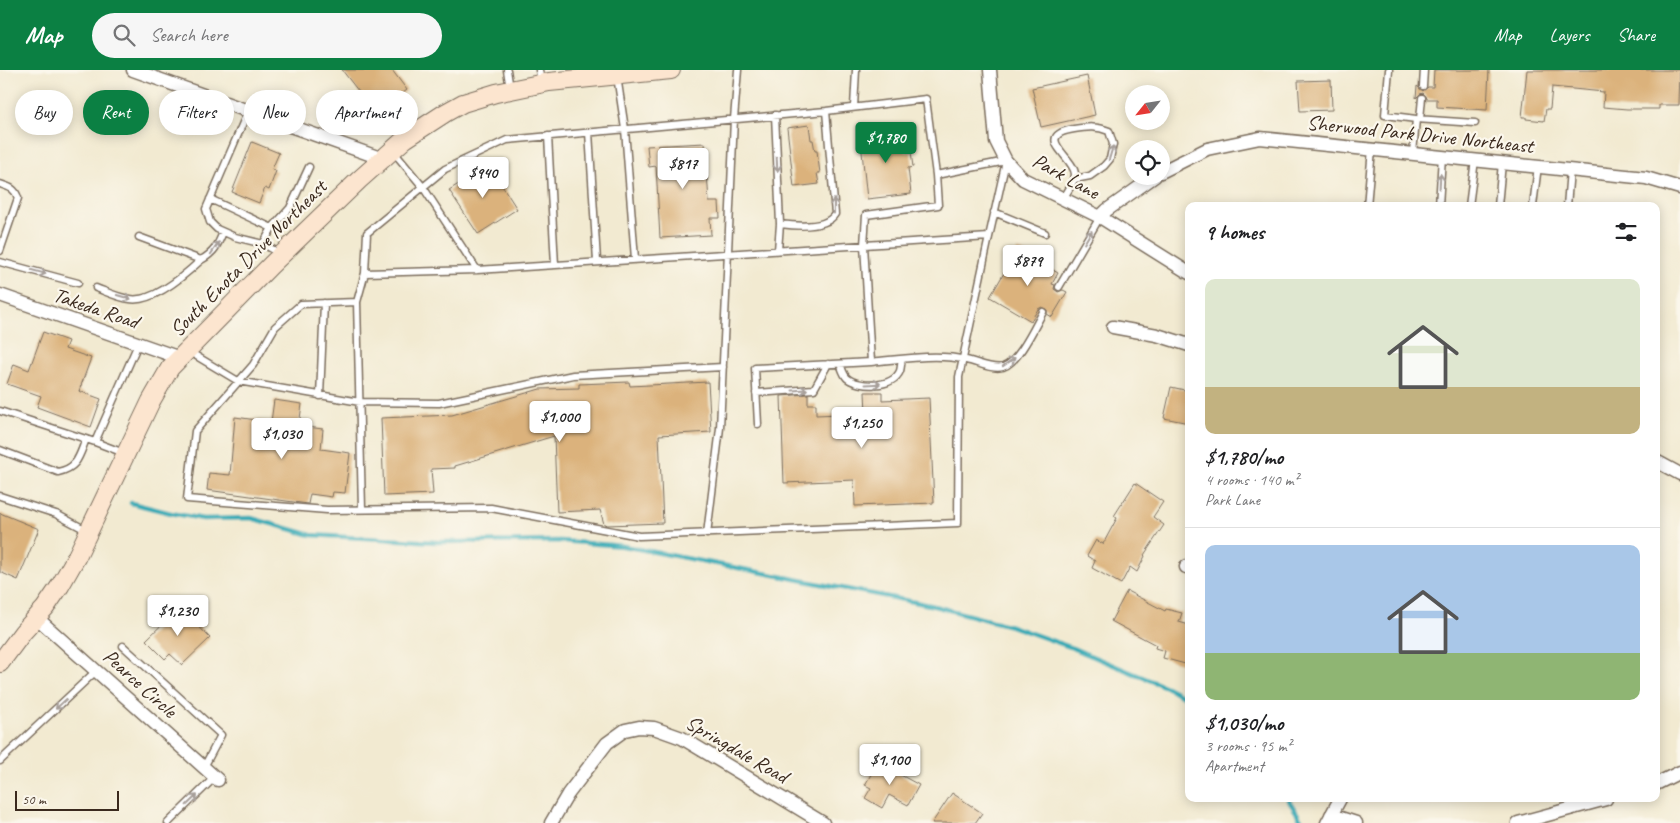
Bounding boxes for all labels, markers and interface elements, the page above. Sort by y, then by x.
search box [92,13,442,58]
text: Map [25,20,62,50]
icon: search [110,21,138,49]
text: Search here [150,23,228,47]
text: Map [1494,24,1522,46]
text: Layers [1550,24,1589,46]
text: Share [1617,24,1655,46]
north arrow [1125,85,1170,130]
map controls [1125,85,1170,185]
chip: Buy [15,90,73,135]
chip: Rent [83,90,149,135]
chip: Filters [159,90,234,135]
chip: New [244,90,306,135]
chip: Apartment [316,90,418,135]
street label: Sherwood Park Drive Northeast [1305,109,1537,159]
pin: $1,780 [845,122,927,164]
text: $1,780 [866,128,906,148]
button: locate [1125,140,1170,185]
one-way arrow [1106,145,1116,161]
street label: Park Lane [1028,147,1105,205]
pin: $817 [653,148,713,190]
text: $817 [669,154,697,174]
pin: $940 [453,156,513,199]
one-way arrow [773,156,782,172]
text: $940 [469,163,497,183]
street label: South Enota Drive Northeast [164,173,333,342]
one-way arrow [1436,173,1445,189]
one-way arrow [829,198,839,214]
icon: filters [1612,218,1640,246]
text: 9 homes [1205,219,1264,245]
one-way arrow [1084,231,1094,245]
one-way arrow [210,242,220,256]
pin: $879 [998,244,1058,287]
text: $879 [1014,251,1042,271]
one-way arrow [31,268,47,278]
street label: Takeda Road [50,281,145,336]
one-way arrow [116,293,132,302]
icon: home [1378,312,1468,402]
one-way arrow [1002,357,1016,367]
one-way arrow [865,379,881,388]
one-way arrow [791,386,807,395]
pin: $1,000 [519,400,601,443]
pin: $1,250 [821,406,903,449]
text: $1,000 [540,407,580,427]
text: $1,250 [843,413,881,433]
pin: $1,030 [241,418,323,460]
text: $1,030 [262,424,302,444]
text: $1,780/mo [1205,444,1283,470]
text: 4 rooms · 140 m² [1205,470,1299,490]
text: Park Lane [1205,490,1260,510]
icon: home [1378,577,1468,667]
pin: $1,230 [137,594,219,637]
text: $1,230 [158,601,198,621]
street label: Pearce Circle [98,643,183,724]
one-way arrow [54,698,67,710]
street label: Springdale Road [681,709,796,791]
text: $1,030/mo [1205,710,1283,736]
text: 3 rooms · 95 m² [1205,736,1291,756]
pin: $1,100 [849,744,931,786]
text: $1,100 [870,750,910,770]
text: Apartment [1205,756,1264,776]
scale bar [15,788,119,811]
text: 50 m [22,791,46,808]
one-way arrow [185,794,198,806]

